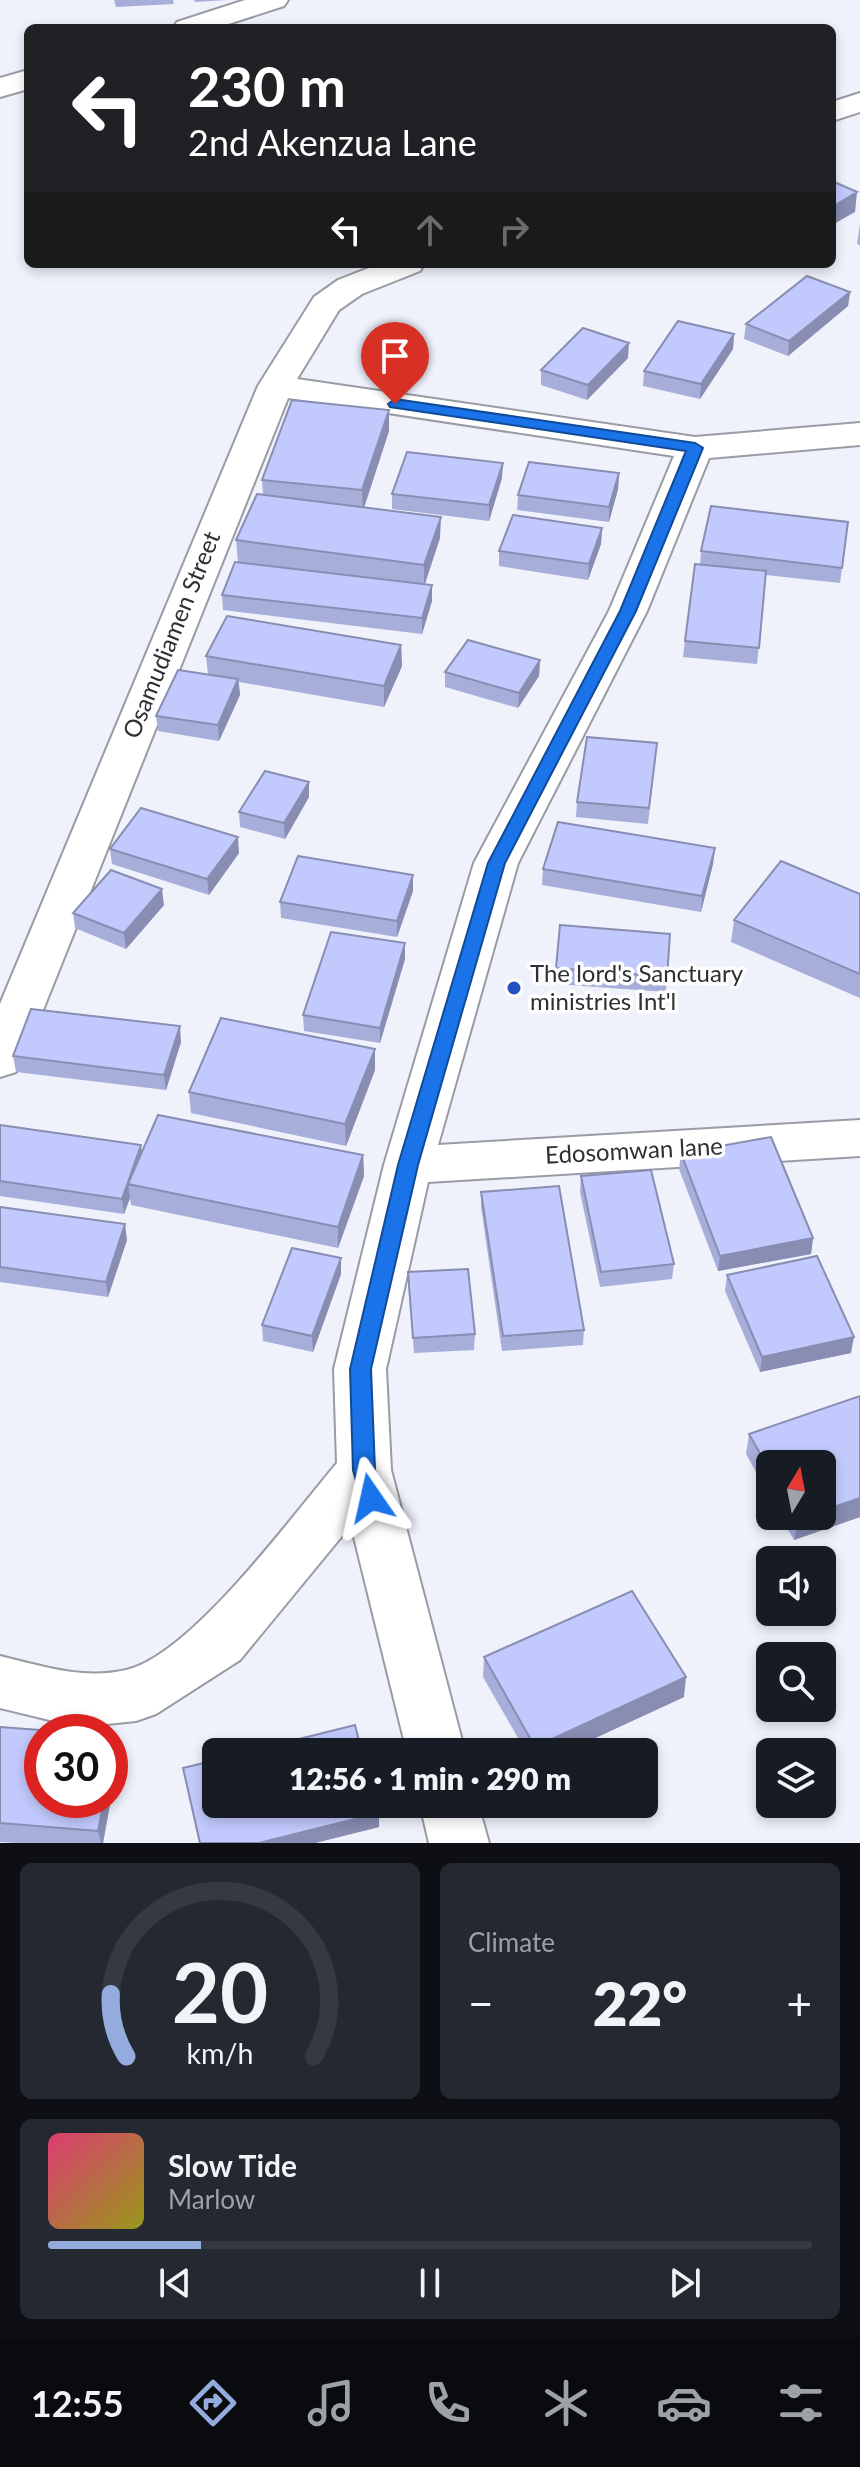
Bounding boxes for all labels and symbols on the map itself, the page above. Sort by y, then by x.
pin [361,322,429,404]
street label: Osamudiamen Street [116,526,226,742]
place label: The lord's Sanctuary ministries Int'l [530,958,744,1015]
marker: The lord's Sanctuary ministries Int'l [505,979,523,997]
street label: Edosomwan lane [544,1130,724,1169]
north arrow [756,1450,836,1530]
position arrow [329,1456,413,1540]
speed limit sign: 30 [24,1714,128,1818]

